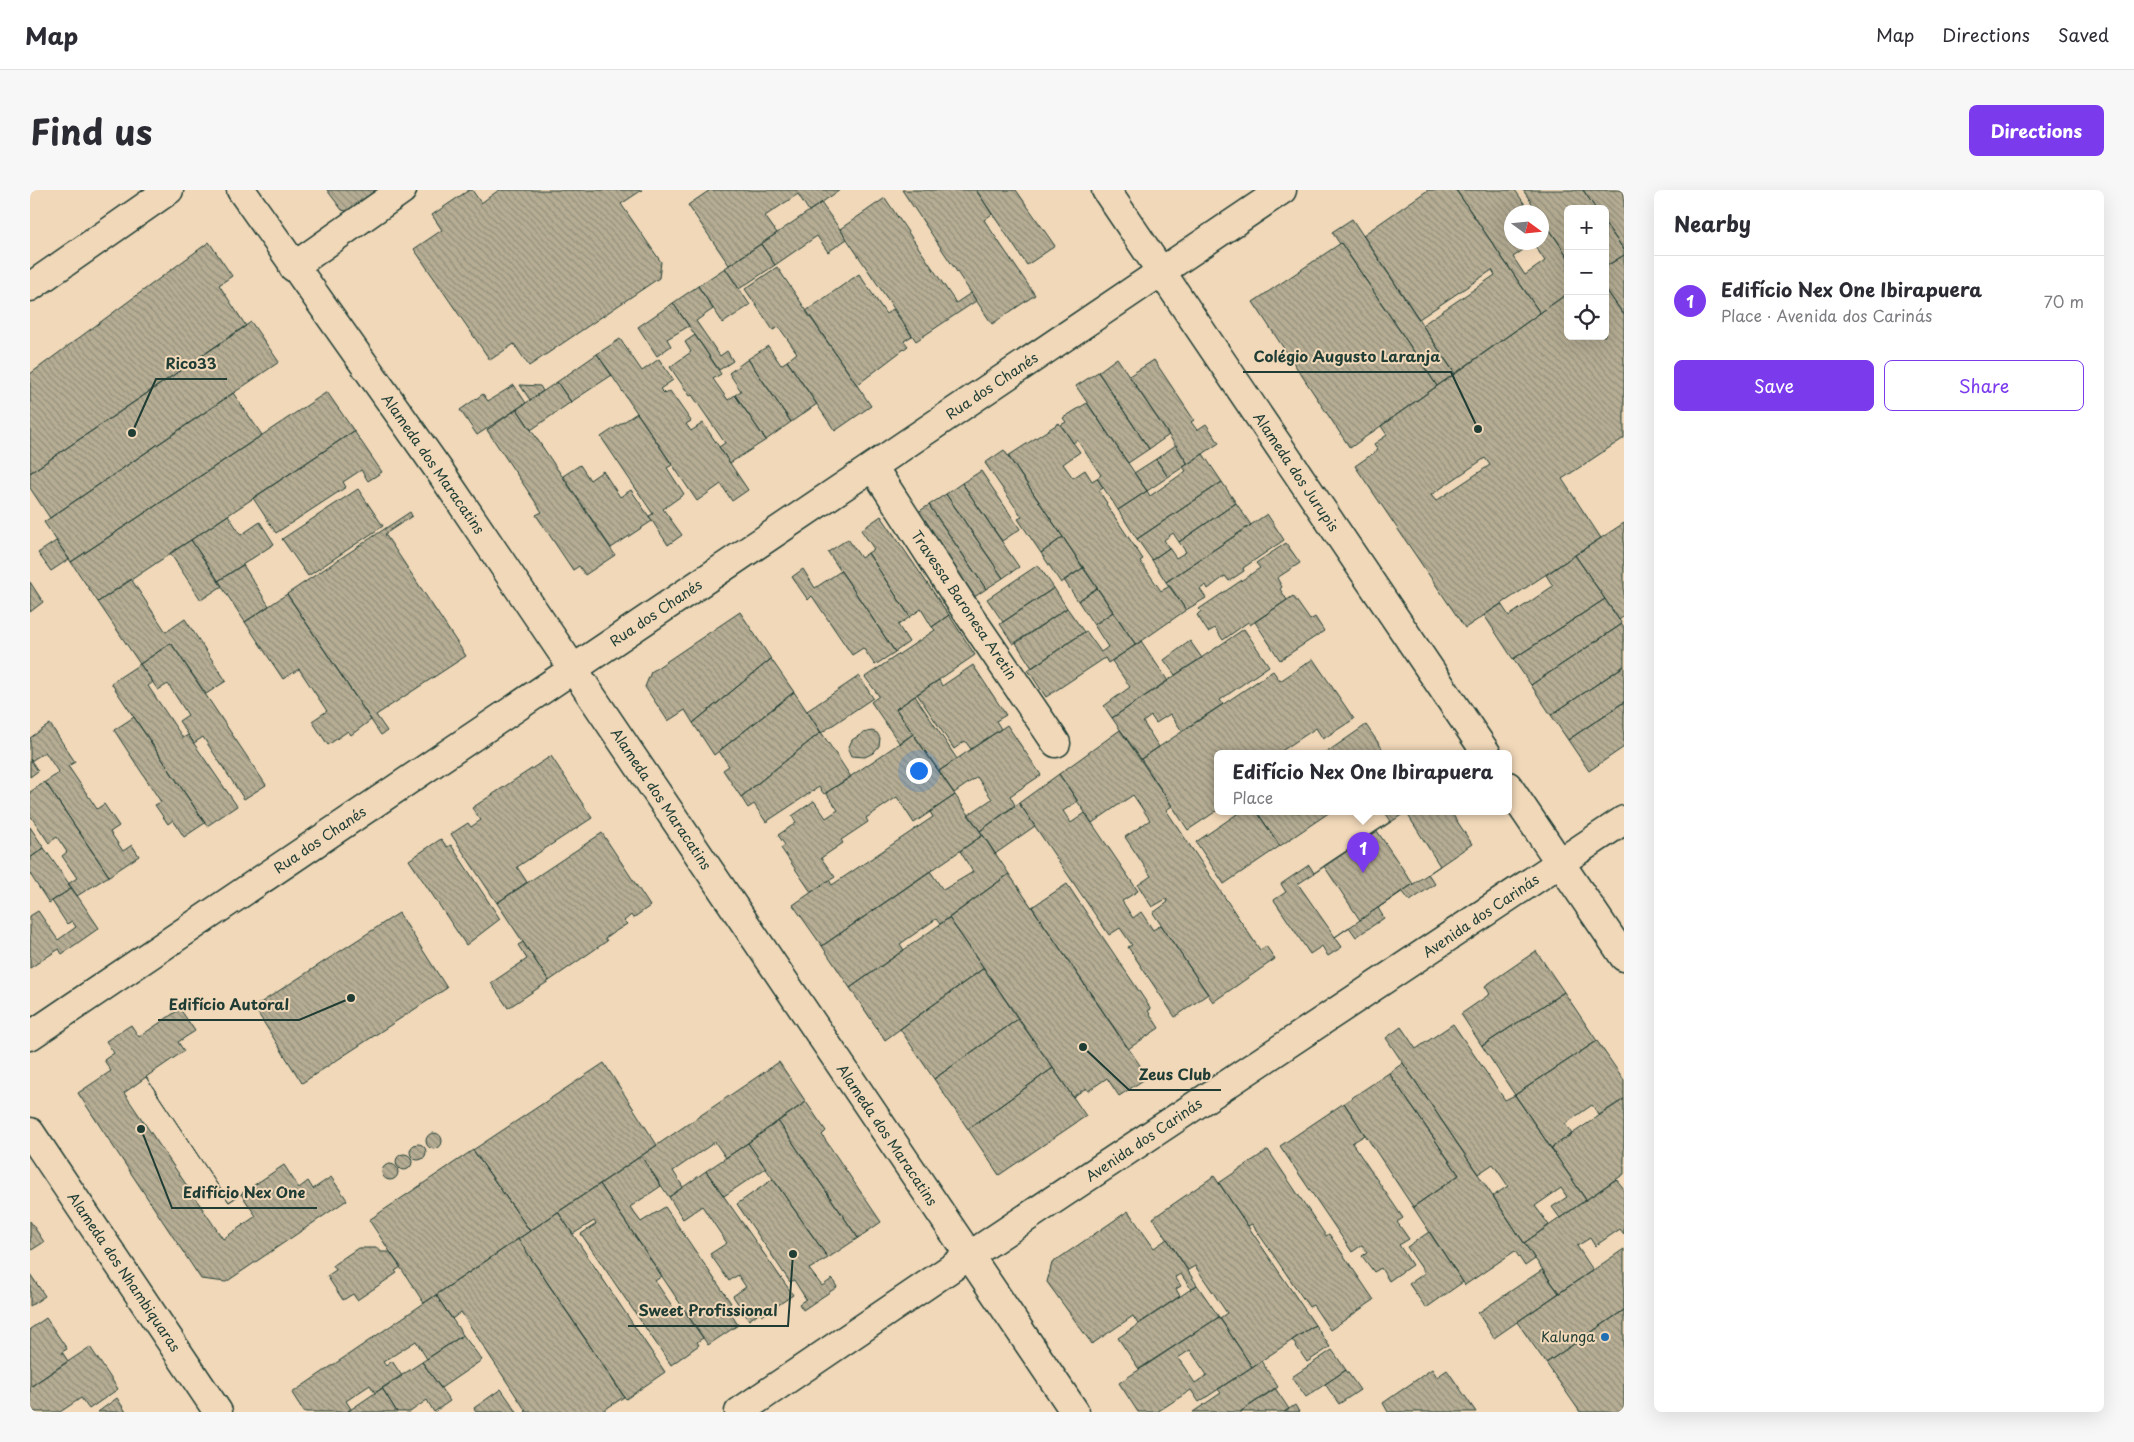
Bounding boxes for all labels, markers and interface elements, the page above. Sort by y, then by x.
text: Map [25,17,78,53]
text: Map [1876,21,1914,48]
text: Directions [1942,21,2030,48]
text: Saved [2058,21,2109,48]
text: Find us [30,104,152,157]
button: Directions [1969,105,2104,156]
north arrow [1504,205,1549,250]
map controls [1564,205,1609,340]
button: + [1564,205,1609,250]
text: Nearby [1674,207,1751,239]
button: − [1564,250,1609,295]
text: Edifício Nex One Ibirapuera [1721,275,1982,303]
text: 1 [1686,289,1694,313]
text: 70 m [2044,289,2084,313]
button: locate [1564,295,1609,340]
text: Place · Avenida dos Carinás [1721,303,1932,327]
callout: Colégio Augusto Laranja [1243,342,1451,372]
text: Colégio Augusto Laranja [1254,344,1440,367]
street label: Rua dos Chanés [941,347,1042,424]
callout: Rico33 [156,349,227,379]
text: Rico33 [166,351,217,374]
button: Save [1674,360,1874,411]
button: Share [1884,360,2084,411]
street label: Alameda dos Maracatins [377,389,490,538]
street label: Alameda dos Jurupis [1249,408,1344,536]
street label: Travessa Baronesa Aretin [906,526,1022,684]
street label: Rua dos Chanés [605,574,706,651]
street label: Alameda dos Maracatins [606,724,717,874]
popup [1214,750,1512,815]
text: Edifício Nex One Ibirapuera [1232,757,1494,785]
your location [906,758,932,784]
text: Place [1232,785,1273,809]
street label: Rua dos Chanés [269,801,370,878]
pin: 1 [1347,832,1379,873]
street label: Avenida dos Carinás [1418,869,1543,962]
callout: Edifício Autoral [158,990,299,1020]
text: Edifício Autoral [169,992,289,1015]
street label: Alameda dos Maracatins [832,1060,943,1210]
callout: Zeus Club [1129,1060,1221,1090]
text: Zeus Club [1139,1062,1211,1085]
street label: Avenida dos Carinás [1081,1093,1206,1186]
callout: Edifício Nex One [172,1178,317,1208]
text: Edifício Nex One [183,1180,305,1203]
street label: Alameda dos Nhambiquaras [63,1188,186,1356]
callout: Sweet Profissional [628,1296,788,1326]
text: Sweet Profissional [638,1298,778,1321]
place label: Kalunga [1541,1326,1595,1347]
marker: Kalunga [1599,1331,1611,1343]

